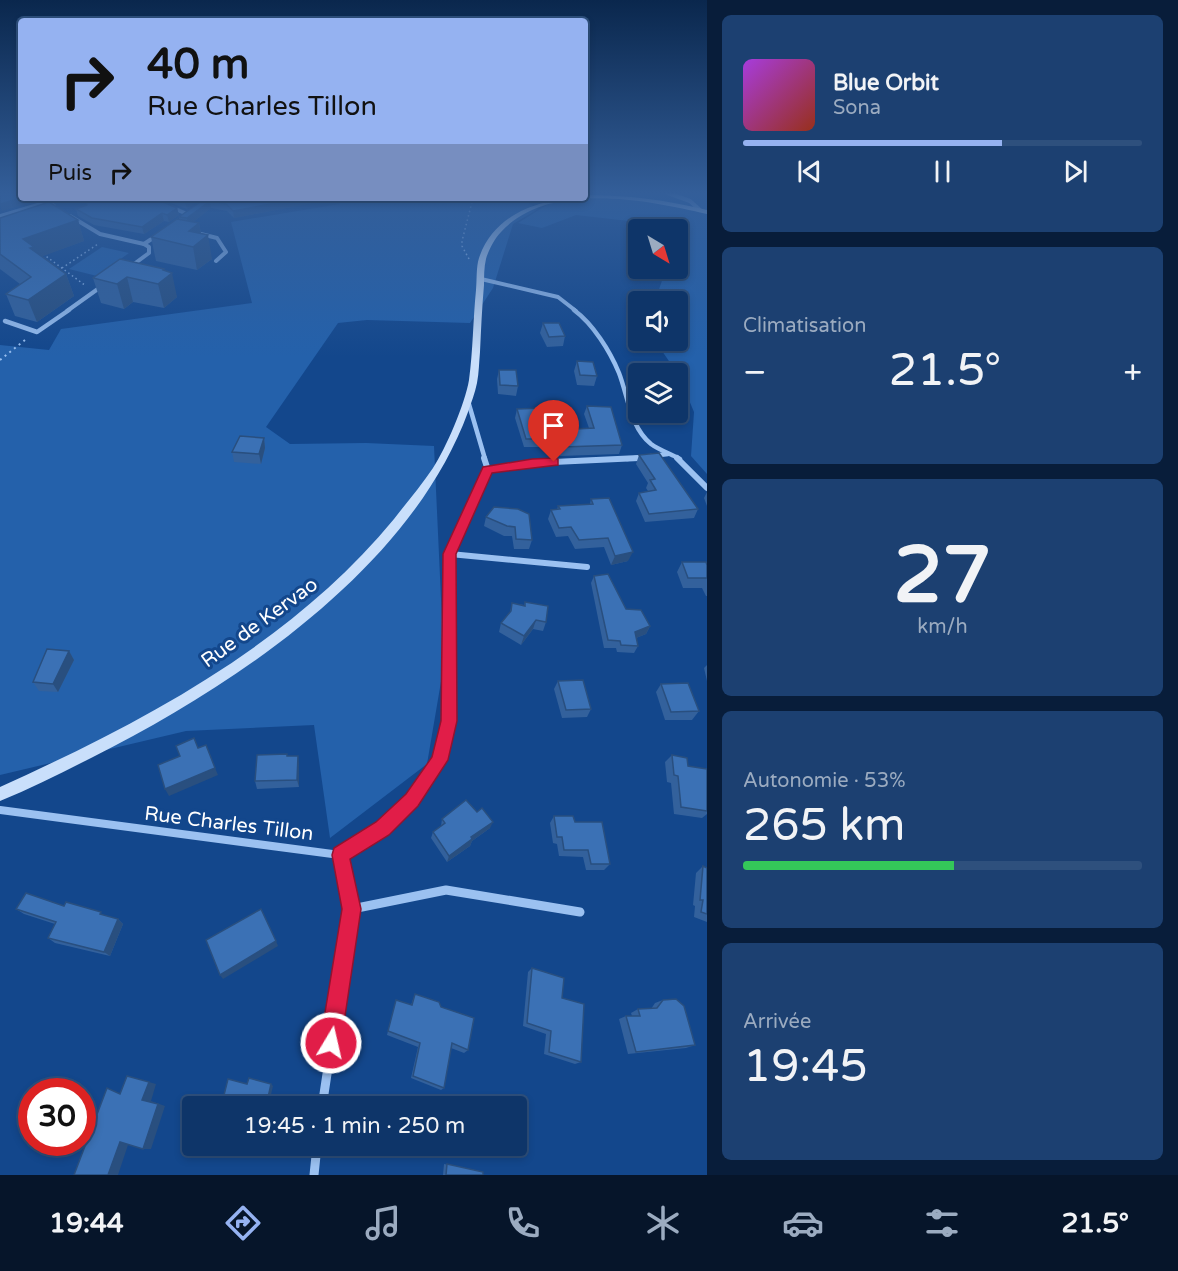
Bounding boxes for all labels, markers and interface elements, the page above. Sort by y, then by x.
text: 40 m [147,39,249,90]
icon: right [48,42,126,120]
text: Blue Orbit [833,70,939,96]
text: Rue Charles Tillon [147,90,377,123]
text: Sona [833,96,881,120]
icon: previous [793,155,826,188]
icon: pause [926,155,959,188]
icon: next [1059,155,1092,188]
icon: right [104,156,137,189]
text: Puis [48,160,92,186]
north arrow [628,219,688,279]
map controls [628,219,688,423]
button: sound [628,291,688,351]
text: Climatisation [743,314,866,338]
text: 21.5° [889,344,1001,398]
text: − [743,353,767,392]
text: + [1123,353,1142,392]
button: layers [628,363,688,423]
pin [528,400,579,462]
icon: arrive [537,409,570,442]
text: 27 [894,529,991,623]
street label: Rue de Kervao [197,572,323,673]
text: km/h [917,615,968,639]
text: Autonomie · 53% [743,769,905,793]
text: 265 km [743,799,905,853]
street label: Rue Charles Tillon [143,802,315,846]
text: Arrivée [743,1010,811,1034]
position arrow [299,1011,363,1075]
text: 19:45 [743,1040,868,1094]
speed limit sign: 30 [18,1078,96,1156]
text: 19:45 · 1 min · 250 m [244,1113,465,1139]
icon: directions [222,1202,264,1244]
icon: music [362,1202,404,1244]
icon: phone [502,1202,544,1244]
icon: climate [642,1202,684,1244]
icon: car [782,1202,824,1244]
icon: filters [921,1202,963,1244]
text: 19:44 [49,1207,124,1240]
text: 21.5° [1061,1207,1129,1240]

